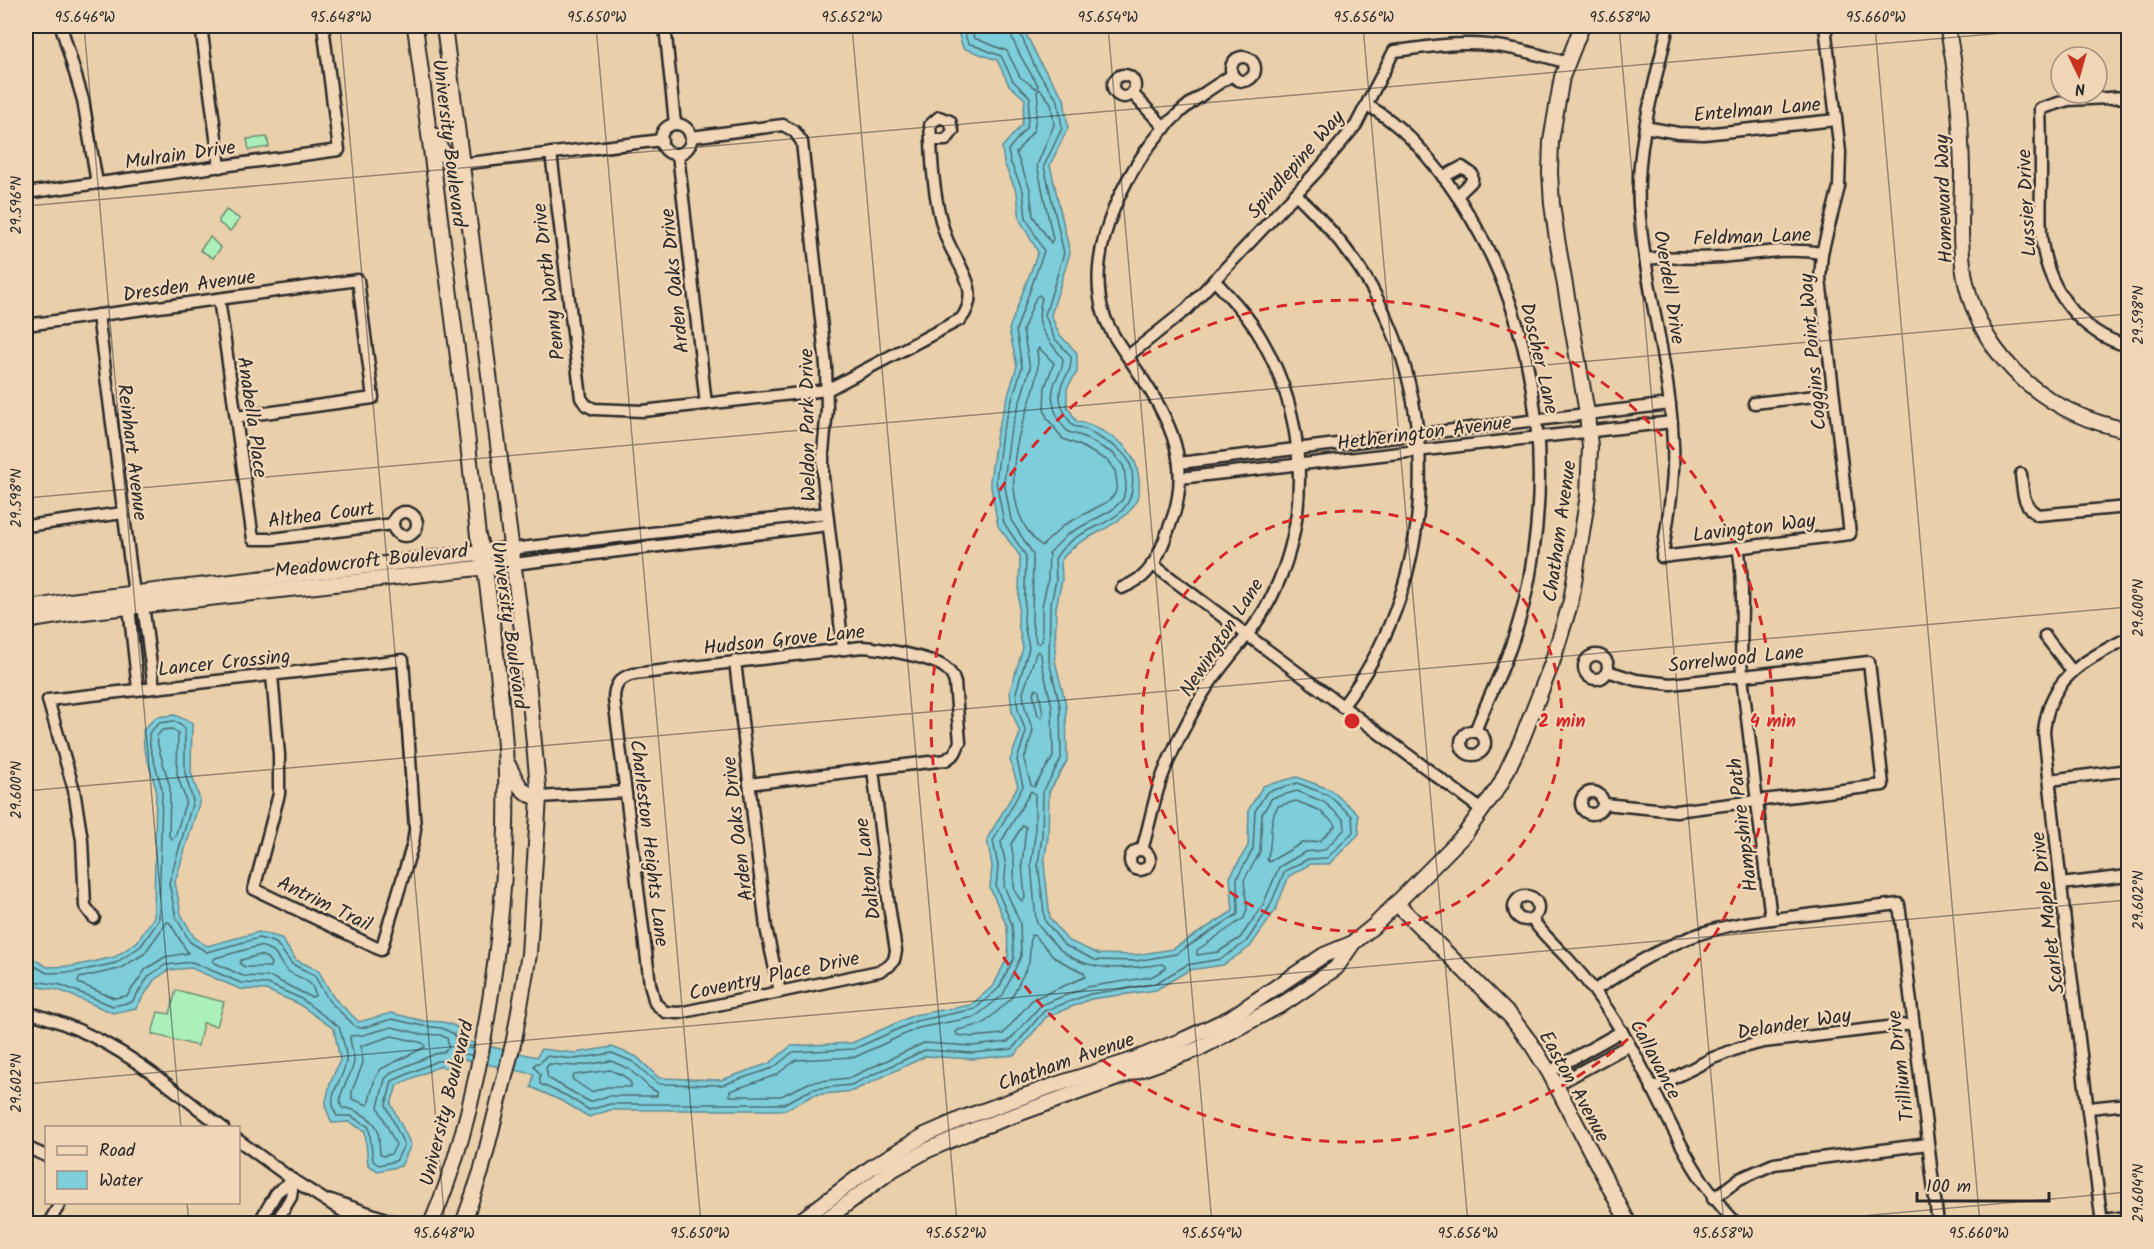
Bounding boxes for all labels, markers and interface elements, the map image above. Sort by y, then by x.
text: 95.646°W [55,6,116,30]
text: 95.648°W [310,6,372,30]
text: 95.650°W [567,6,627,30]
text: 95.652°W [822,6,883,30]
text: 95.654°W [1078,6,1138,30]
text: 95.656°W [1334,6,1395,30]
text: 95.658°W [1589,6,1651,30]
text: 95.660°W [1846,6,1906,30]
north arrow [2049,45,2109,105]
street label: University Boulevard [422,57,474,230]
text: N [2074,76,2086,101]
street label: Entelman Lane [1692,89,1822,133]
street label: Spindlepine Way [1240,103,1354,227]
street label: Mulrain Drive [123,132,238,180]
street label: Homeward Way [1927,133,1963,264]
street label: Lussier Drive [2009,148,2047,258]
text: 29.596°N [5,176,29,234]
street label: Penny Worth Drive [524,201,576,362]
street label: Arden Oaks Drive [652,207,700,355]
street label: Feldman Lane [1692,220,1812,256]
street label: Overdell Drive [1643,228,1693,347]
street label: Dresden Avenue [121,262,258,312]
street label: Coggins Point Way [1791,271,1837,432]
text: 29.598°N [2127,285,2151,345]
street label: Doscher Lane [1510,299,1566,417]
street label: Weldon Park Drive [792,348,826,502]
street label: Anabella Place [227,355,275,480]
street label: Reinhart Avenue [107,382,155,522]
street label: Hetherington Avenue [1335,407,1513,461]
street label: Chatham Avenue [1535,458,1587,604]
text: 29.598°N [5,468,29,528]
street label: Althea Court [266,494,377,538]
street label: Lavington Way [1691,506,1818,552]
street label: Meadowcroft Boulevard [273,536,470,588]
street label: University Boulevard [480,539,536,712]
street label: Newington Lane [1172,572,1273,704]
text: 29.600°N [2127,579,2151,637]
street label: Hudson Grove Lane [702,617,867,665]
street label: Sorrelwood Lane [1667,637,1806,683]
street label: Lancer Crossing [156,641,292,687]
text: 2 min [1539,708,1585,737]
text: 4 min [1750,708,1796,737]
centre of rings [1342,711,1362,731]
street label: Charleston Heights Lane [619,738,677,949]
street label: Arden Oaks Drive [714,754,764,903]
street label: Hampshire Path [1720,756,1768,894]
text: 29.600°N [5,761,29,819]
street label: Dalton Lane [847,816,891,922]
street label: Scarlet Maple Drive [2023,830,2075,996]
street label: Antrim Trail [271,868,377,942]
text: 29.602°N [2127,870,2151,930]
street label: Coventry Place Drive [686,943,863,1011]
street label: Delander Way [1735,1000,1854,1050]
street label: Trillium Drive [1879,1008,1925,1123]
street label: Callavance [1620,1014,1689,1106]
street label: University Boulevard [412,1016,484,1190]
street label: Chatham Avenue [994,1025,1139,1101]
street label: Easton Avenue [1529,1025,1617,1149]
text: 29.602°N [5,1053,29,1113]
legend [45,1126,240,1204]
text: Road [99,1137,136,1166]
text: 29.604°N [2127,1164,2151,1222]
scale bar [1917,1165,2049,1203]
text: Water [99,1167,144,1196]
text: 100 m [1926,1173,1971,1202]
text: 95.648°W [413,1222,475,1246]
text: 95.650°W [670,1222,730,1246]
text: 95.652°W [926,1222,987,1246]
text: 95.654°W [1182,1222,1242,1246]
text: 95.656°W [1438,1222,1499,1246]
text: 95.658°W [1692,1222,1754,1246]
text: 95.660°W [1949,1222,2009,1246]

